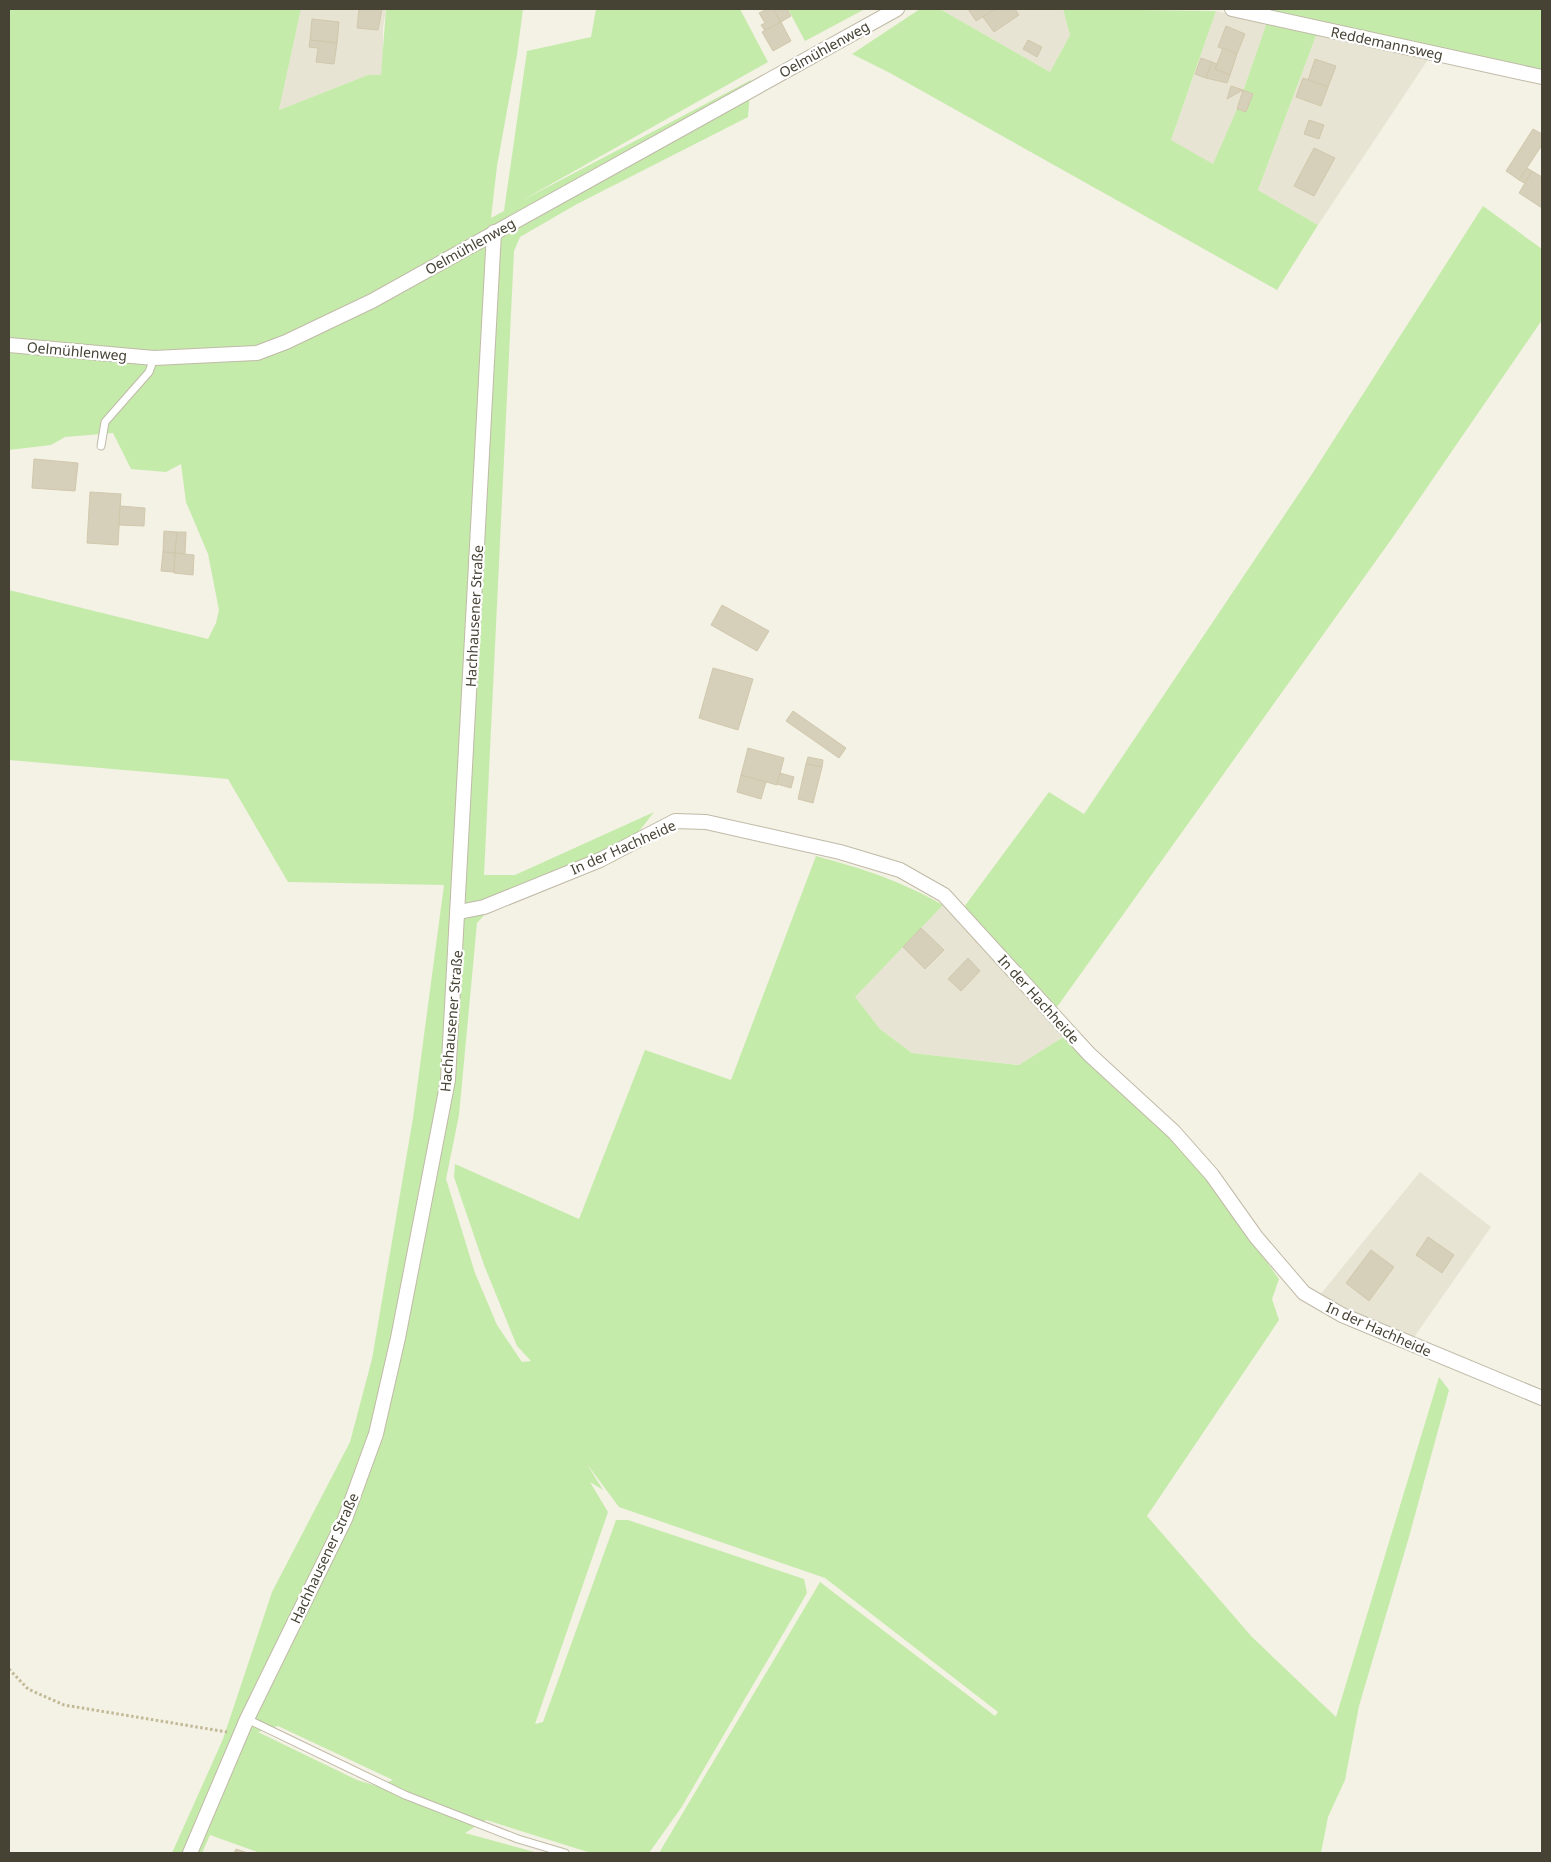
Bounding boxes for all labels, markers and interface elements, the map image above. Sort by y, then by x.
street label: Oelmühlenweg [775,16,873,82]
street label: Reddemannsweg [1329,22,1445,64]
street label: Oelmühlenweg [421,213,519,279]
street label: Oelmühlenweg [26,337,128,365]
street label: Hachhausener Straße [461,544,487,687]
street label: In der Hachheide [567,815,679,879]
street label: Hachhausener Straße [435,949,467,1093]
street label: In der Hachheide [994,951,1084,1048]
street label: In der Hachheide [1323,1297,1435,1361]
street label: Hachhausener Straße [285,1489,363,1626]

